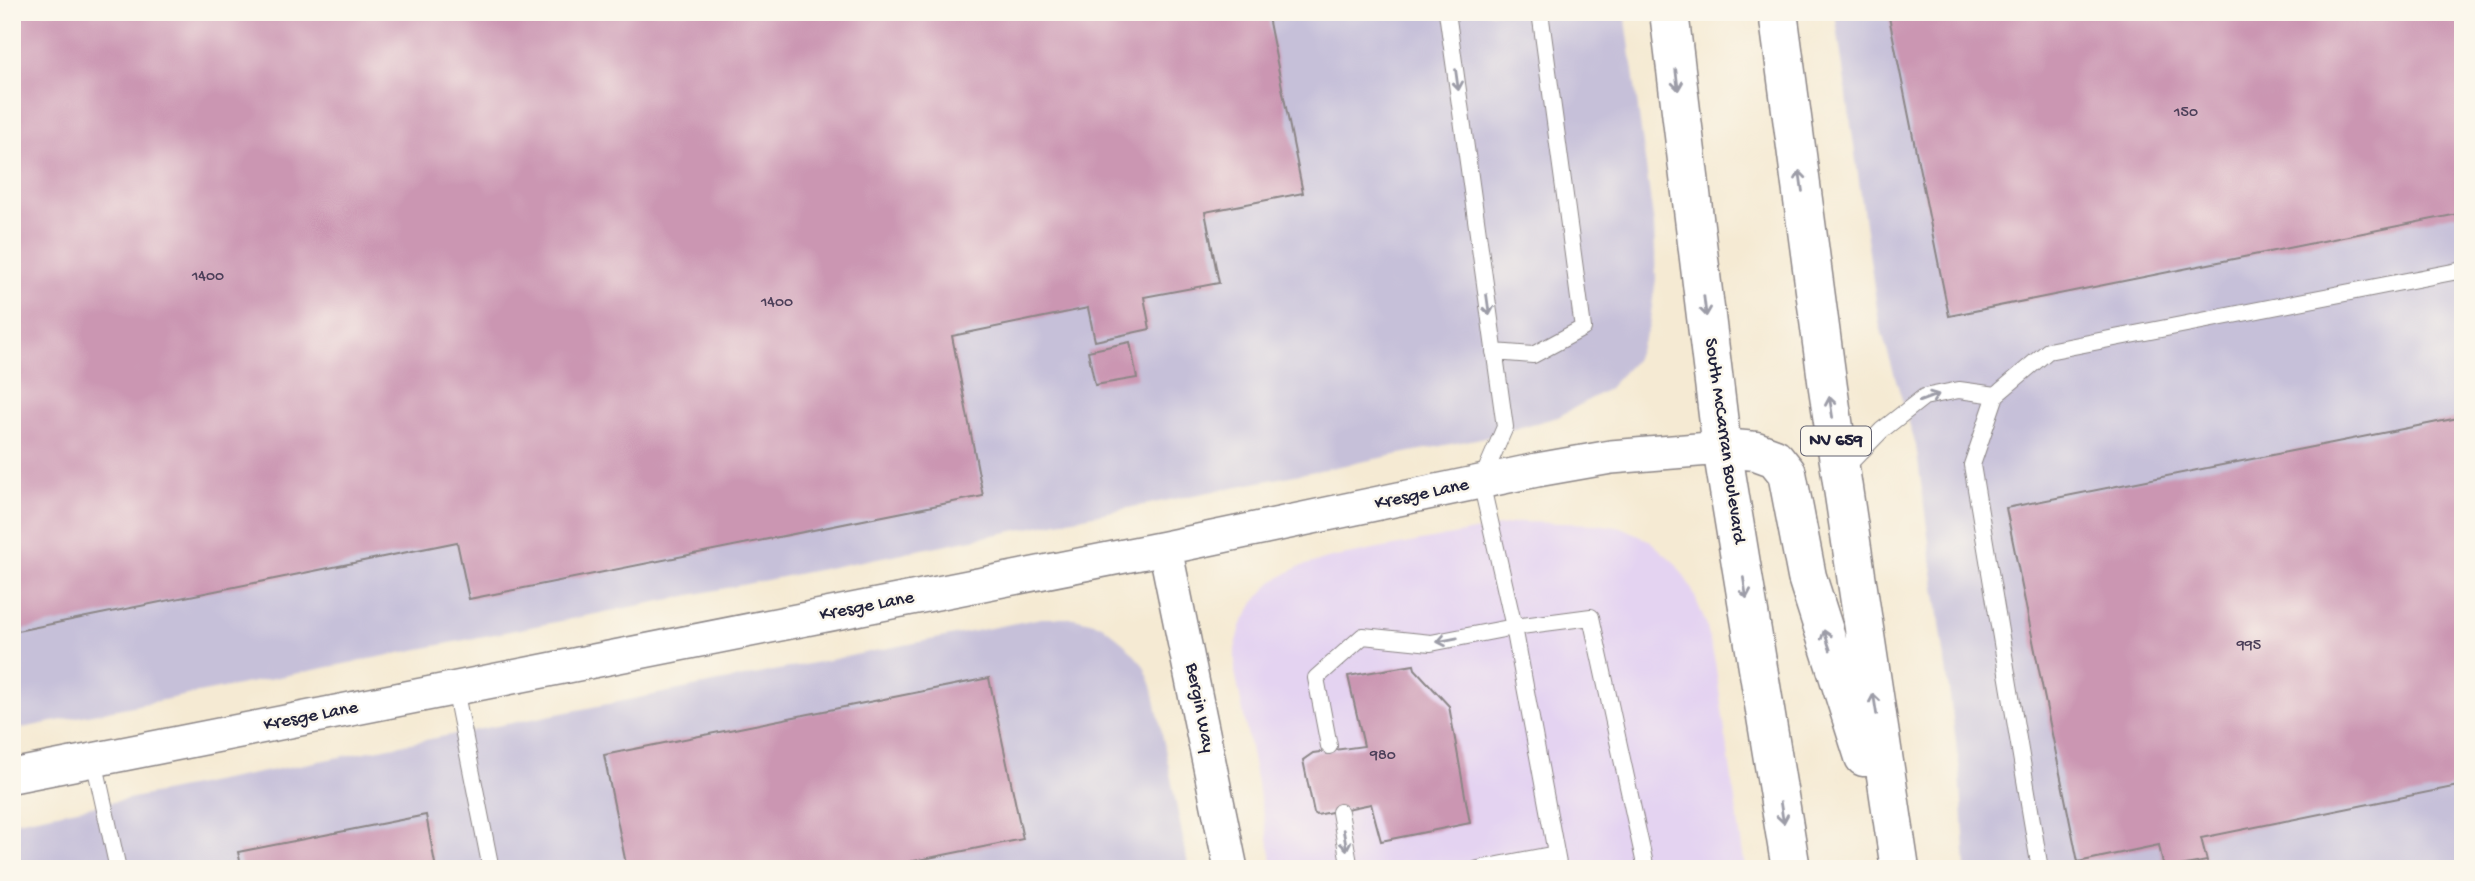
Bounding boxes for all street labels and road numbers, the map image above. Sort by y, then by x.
street label: South McCarran Boulevard [1698,337,1750,547]
road number: NV 659 [1801,426,1871,456]
street label: Kresge Lane [1373,474,1471,516]
street label: Kresge Lane [818,587,916,627]
street label: Bergin Way [1179,660,1219,755]
street label: Kresge Lane [262,697,360,737]

